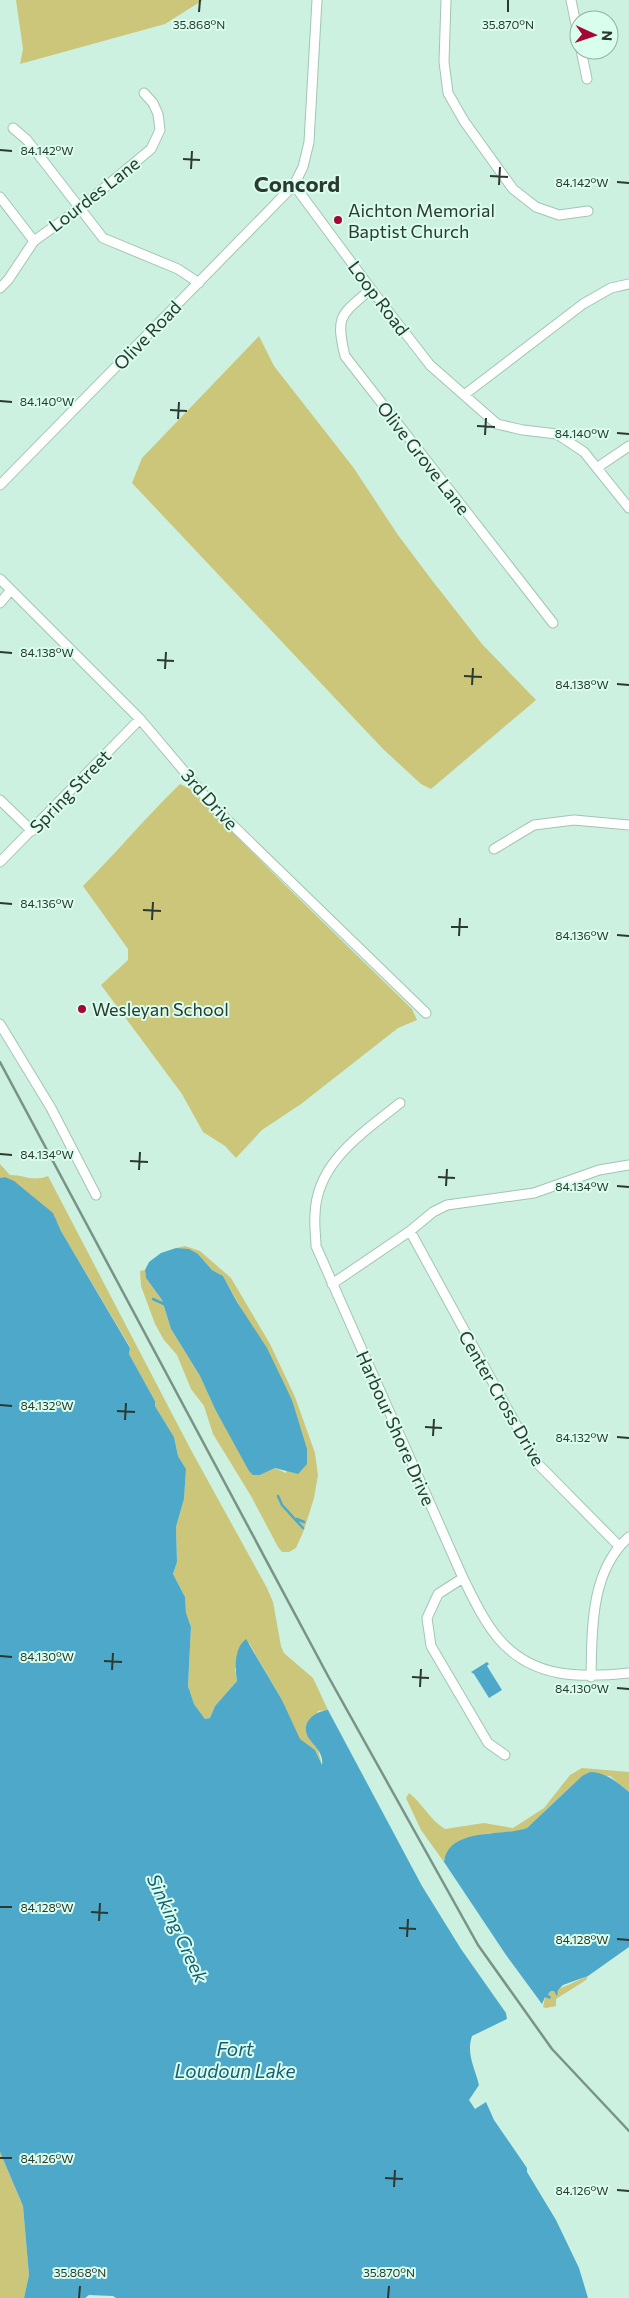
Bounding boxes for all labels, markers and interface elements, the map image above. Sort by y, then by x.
north arrow [569,10,619,60]
text: 35.868°N [173,17,225,31]
text: 35.870°N [482,17,534,31]
text: N [599,30,616,41]
text: 84.142°W [20,143,74,157]
street label: Lourdes Lane [44,152,144,236]
district label: Concord [254,170,340,197]
text: 84.142°W [555,175,609,189]
place label: Aichton Memorial Baptist Church [348,199,495,242]
marker: Aichton Memorial Baptist Church [332,214,344,226]
street label: Loop Road [344,256,414,340]
street label: Olive Road [109,296,185,374]
text: 84.140°W [20,394,74,408]
street label: Olive Grove Lane [373,397,475,519]
text: 84.140°W [555,426,609,440]
text: 84.138°W [20,645,74,659]
text: 84.138°W [555,677,609,691]
street label: Spring Street [25,745,115,837]
street label: 3rd Drive [177,764,243,834]
text: 84.136°W [20,896,74,910]
text: 84.136°W [555,928,609,942]
place label: Wesleyan School [92,998,229,1020]
marker: Wesleyan School [76,1003,88,1015]
text: 84.134°W [20,1147,74,1161]
text: 84.134°W [555,1179,609,1193]
street label: Center Cross Drive [454,1326,550,1470]
street label: Harbour Shore Drive [352,1347,440,1509]
text: 84.132°W [21,1398,73,1412]
text: 84.132°W [556,1430,608,1444]
text: 84.130°W [20,1649,74,1663]
text: 84.130°W [555,1681,609,1695]
water label: Sinking Creek [143,1870,214,1987]
text: 84.128°W [20,1900,74,1914]
text: 84.128°W [555,1932,609,1946]
water label: Fort Loudoun Lake [174,2037,296,2082]
text: 84.126°W [20,2151,74,2165]
text: 84.126°W [555,2183,609,2197]
text: 35.868°N [54,2265,106,2279]
text: 35.870°N [363,2265,415,2279]

